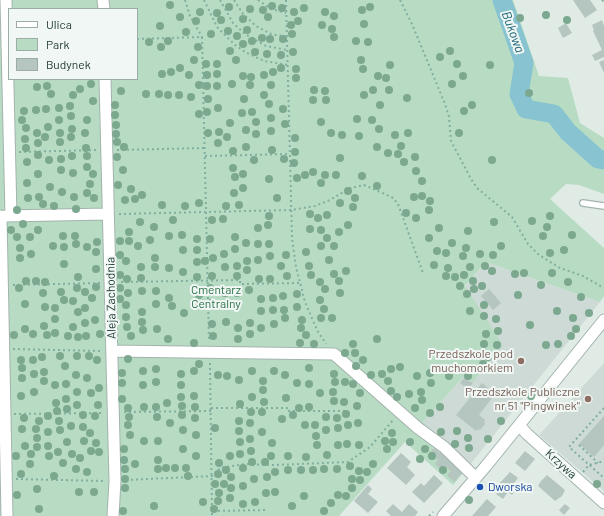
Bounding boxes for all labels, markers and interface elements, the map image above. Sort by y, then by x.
legend [8,8,138,80]
water label: Bukowa [498,9,528,55]
text: Ulica [46,17,72,31]
text: Park [46,37,70,51]
text: Budynek [46,57,91,71]
street label: Aleja Zachodnia [103,257,119,339]
park label: Cmentarz Centralny [191,283,241,311]
place label: Przedszkole pod muchomorkiem [429,347,513,375]
marker: Przedszkole pod muchomorkiem [516,356,526,366]
place label: Przedszkole Publiczne nr 51 "Pingwinek" [465,385,580,413]
marker: Przedszkole Publiczne nr 51 "Pingwinek" [583,394,593,404]
street label: Krzywa [542,446,580,482]
place label: Dworska [488,480,532,494]
marker: Dworska [475,482,485,492]

